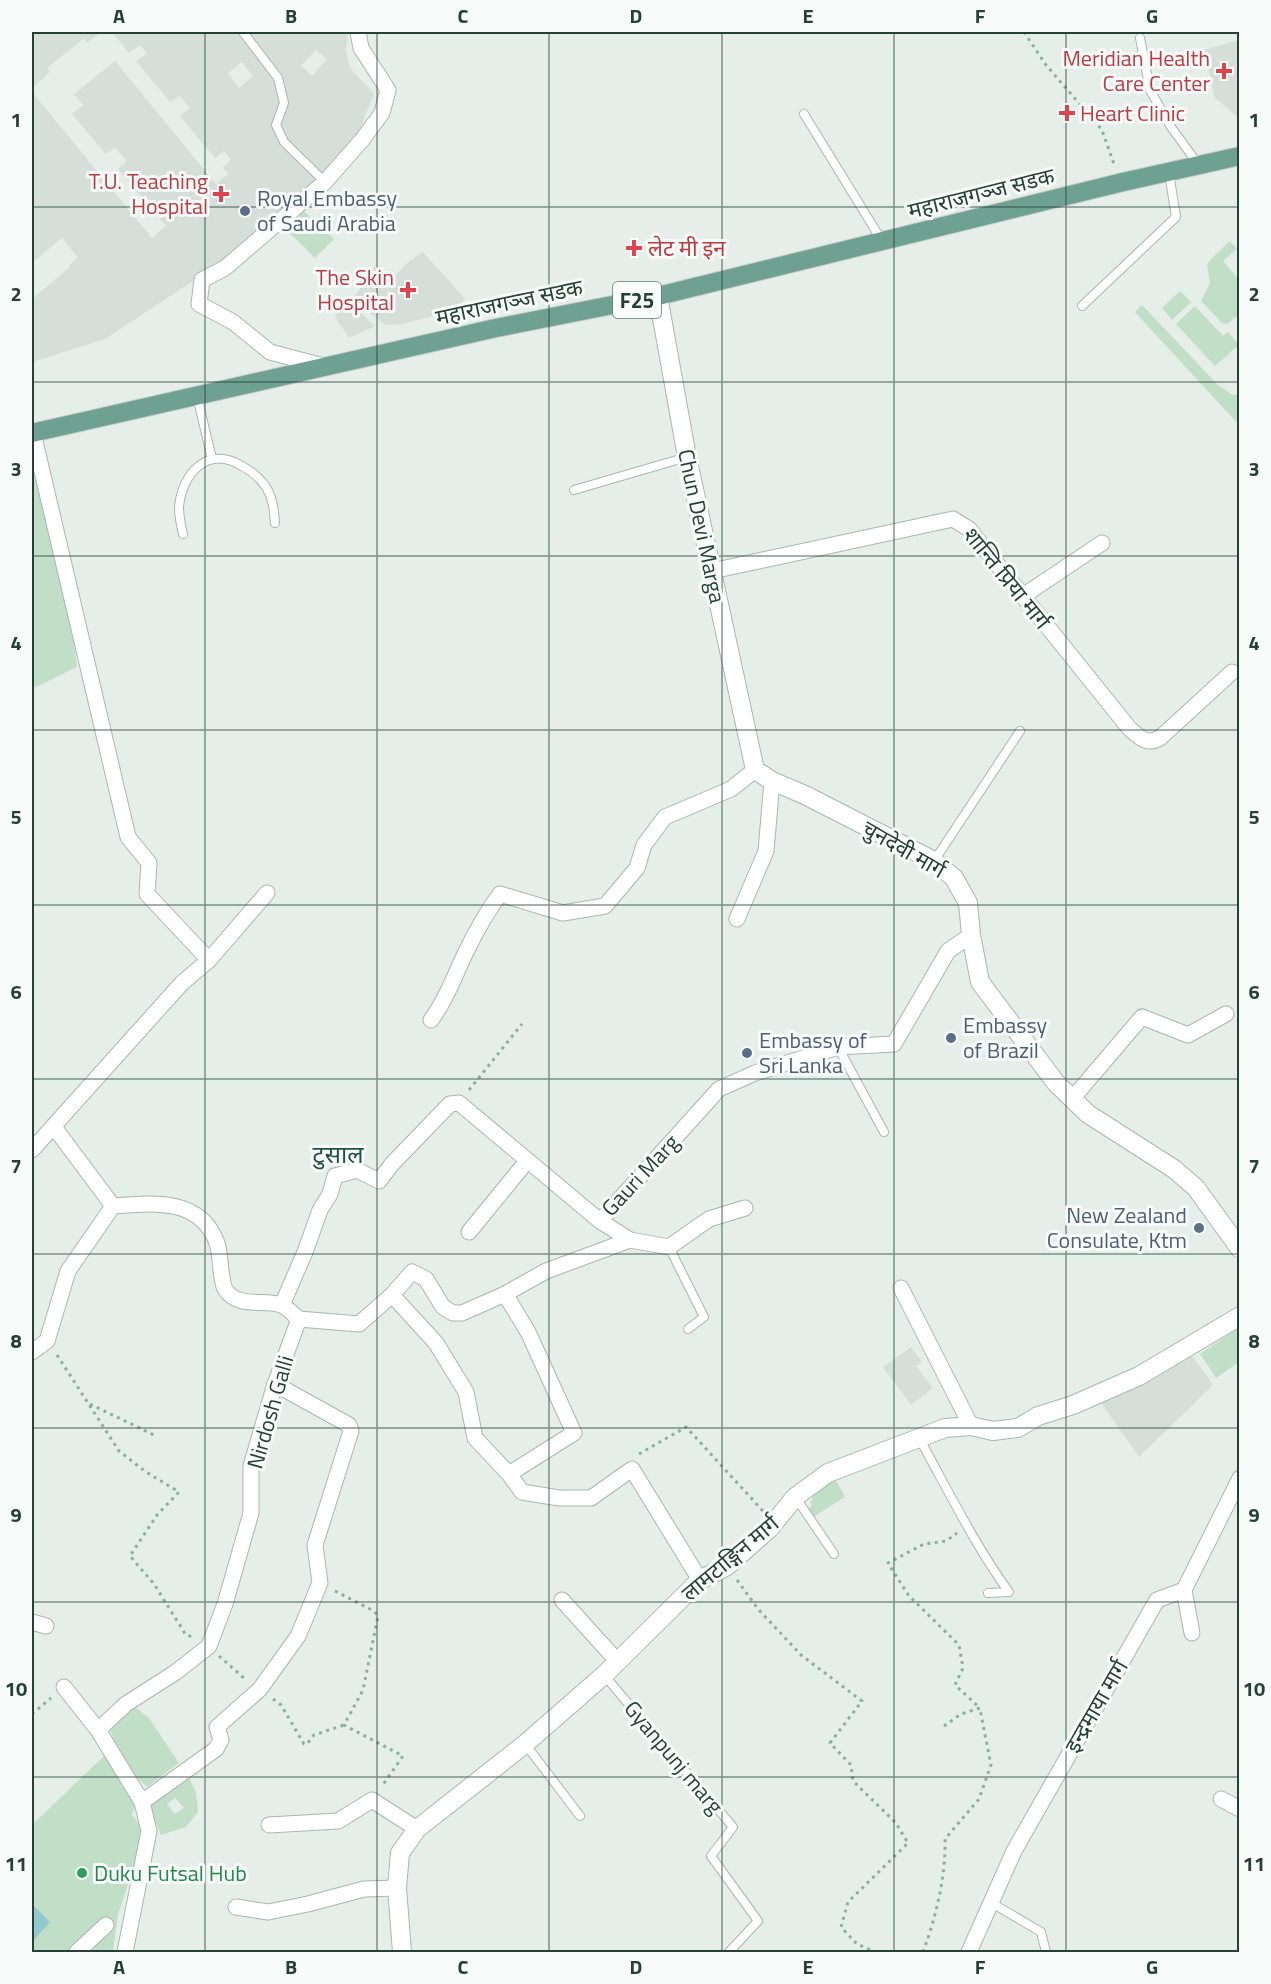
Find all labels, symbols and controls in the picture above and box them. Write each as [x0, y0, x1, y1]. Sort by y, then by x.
text: A [113, 0, 125, 31]
text: B [285, 0, 297, 31]
text: C [458, 0, 469, 31]
text: D [630, 0, 642, 31]
text: E [802, 0, 814, 31]
text: F [975, 0, 986, 31]
text: G [1146, 0, 1158, 31]
place label: Meridian Health Care Center [1062, 41, 1210, 100]
marker: Meridian Health Care Center [1215, 62, 1233, 80]
place label: Heart Clinic [1080, 96, 1185, 130]
text: 1 [10, 104, 22, 135]
marker: Heart Clinic [1058, 104, 1076, 122]
text: 1 [1248, 104, 1260, 135]
street label: महाराजगञ्ज सडक [904, 158, 1059, 228]
place label: T.U. Teaching Hospital [89, 164, 208, 223]
place label: Royal Embassy of Saudi Arabia [257, 181, 398, 240]
marker: T.U. Teaching Hospital [212, 185, 230, 203]
marker: Royal Embassy of Saudi Arabia [238, 204, 252, 218]
place label: लेट मी इन [648, 231, 726, 265]
marker: लेट मी इन [625, 239, 643, 257]
place label: The Skin Hospital [316, 260, 394, 319]
street label: महाराजगञ्ज सडक [432, 270, 587, 334]
text: 2 [10, 278, 22, 309]
text: 2 [1248, 278, 1260, 309]
marker: The Skin Hospital [399, 281, 417, 299]
road number: F25 [613, 282, 661, 318]
street label: Chun Devi Marga [669, 446, 735, 606]
text: 3 [10, 453, 22, 484]
text: 3 [1248, 453, 1260, 484]
street label: शान्ति प्रिया मार्ग [955, 519, 1060, 637]
text: 4 [10, 627, 22, 658]
text: 4 [1248, 627, 1260, 658]
text: 5 [10, 801, 22, 832]
text: 5 [1248, 801, 1260, 832]
street label: चुनदेवी मार्ग [856, 811, 953, 887]
text: 6 [10, 976, 22, 1007]
text: 6 [1248, 976, 1260, 1007]
place label: Embassy of Brazil [963, 1008, 1047, 1067]
place label: Embassy of Sri Lanka [759, 1023, 868, 1082]
marker: Embassy of Brazil [944, 1031, 958, 1045]
marker: Embassy of Sri Lanka [740, 1046, 754, 1060]
street label: Gauri Marg [593, 1126, 687, 1224]
district label: टुसाल [313, 1136, 364, 1172]
text: 7 [10, 1150, 22, 1181]
text: 7 [1248, 1150, 1260, 1181]
place label: New Zealand Consulate, Ktm [1047, 1198, 1187, 1257]
marker: New Zealand Consulate, Ktm [1192, 1221, 1206, 1235]
text: 8 [10, 1325, 22, 1356]
text: 8 [1248, 1325, 1260, 1356]
street label: Nirdosh Galli [238, 1351, 302, 1473]
text: 9 [10, 1499, 22, 1530]
text: 9 [1248, 1499, 1260, 1530]
street label: लामटाङ्गिन मार्ग [674, 1506, 787, 1609]
street label: इन्द्रमाया मार्ग [1056, 1652, 1137, 1759]
text: 10 [5, 1673, 27, 1704]
text: 10 [1243, 1673, 1265, 1704]
street label: Gyanpunj marg [616, 1693, 732, 1821]
text: 11 [5, 1848, 27, 1879]
text: 11 [1243, 1848, 1265, 1879]
place label: Duku Futsal Hub [94, 1856, 247, 1890]
marker: Duku Futsal Hub [75, 1866, 89, 1880]
text: A [113, 1951, 125, 1982]
text: B [285, 1951, 297, 1982]
text: C [458, 1951, 469, 1982]
text: D [630, 1951, 642, 1982]
text: E [802, 1951, 814, 1982]
text: F [975, 1951, 986, 1982]
text: G [1146, 1951, 1158, 1982]

